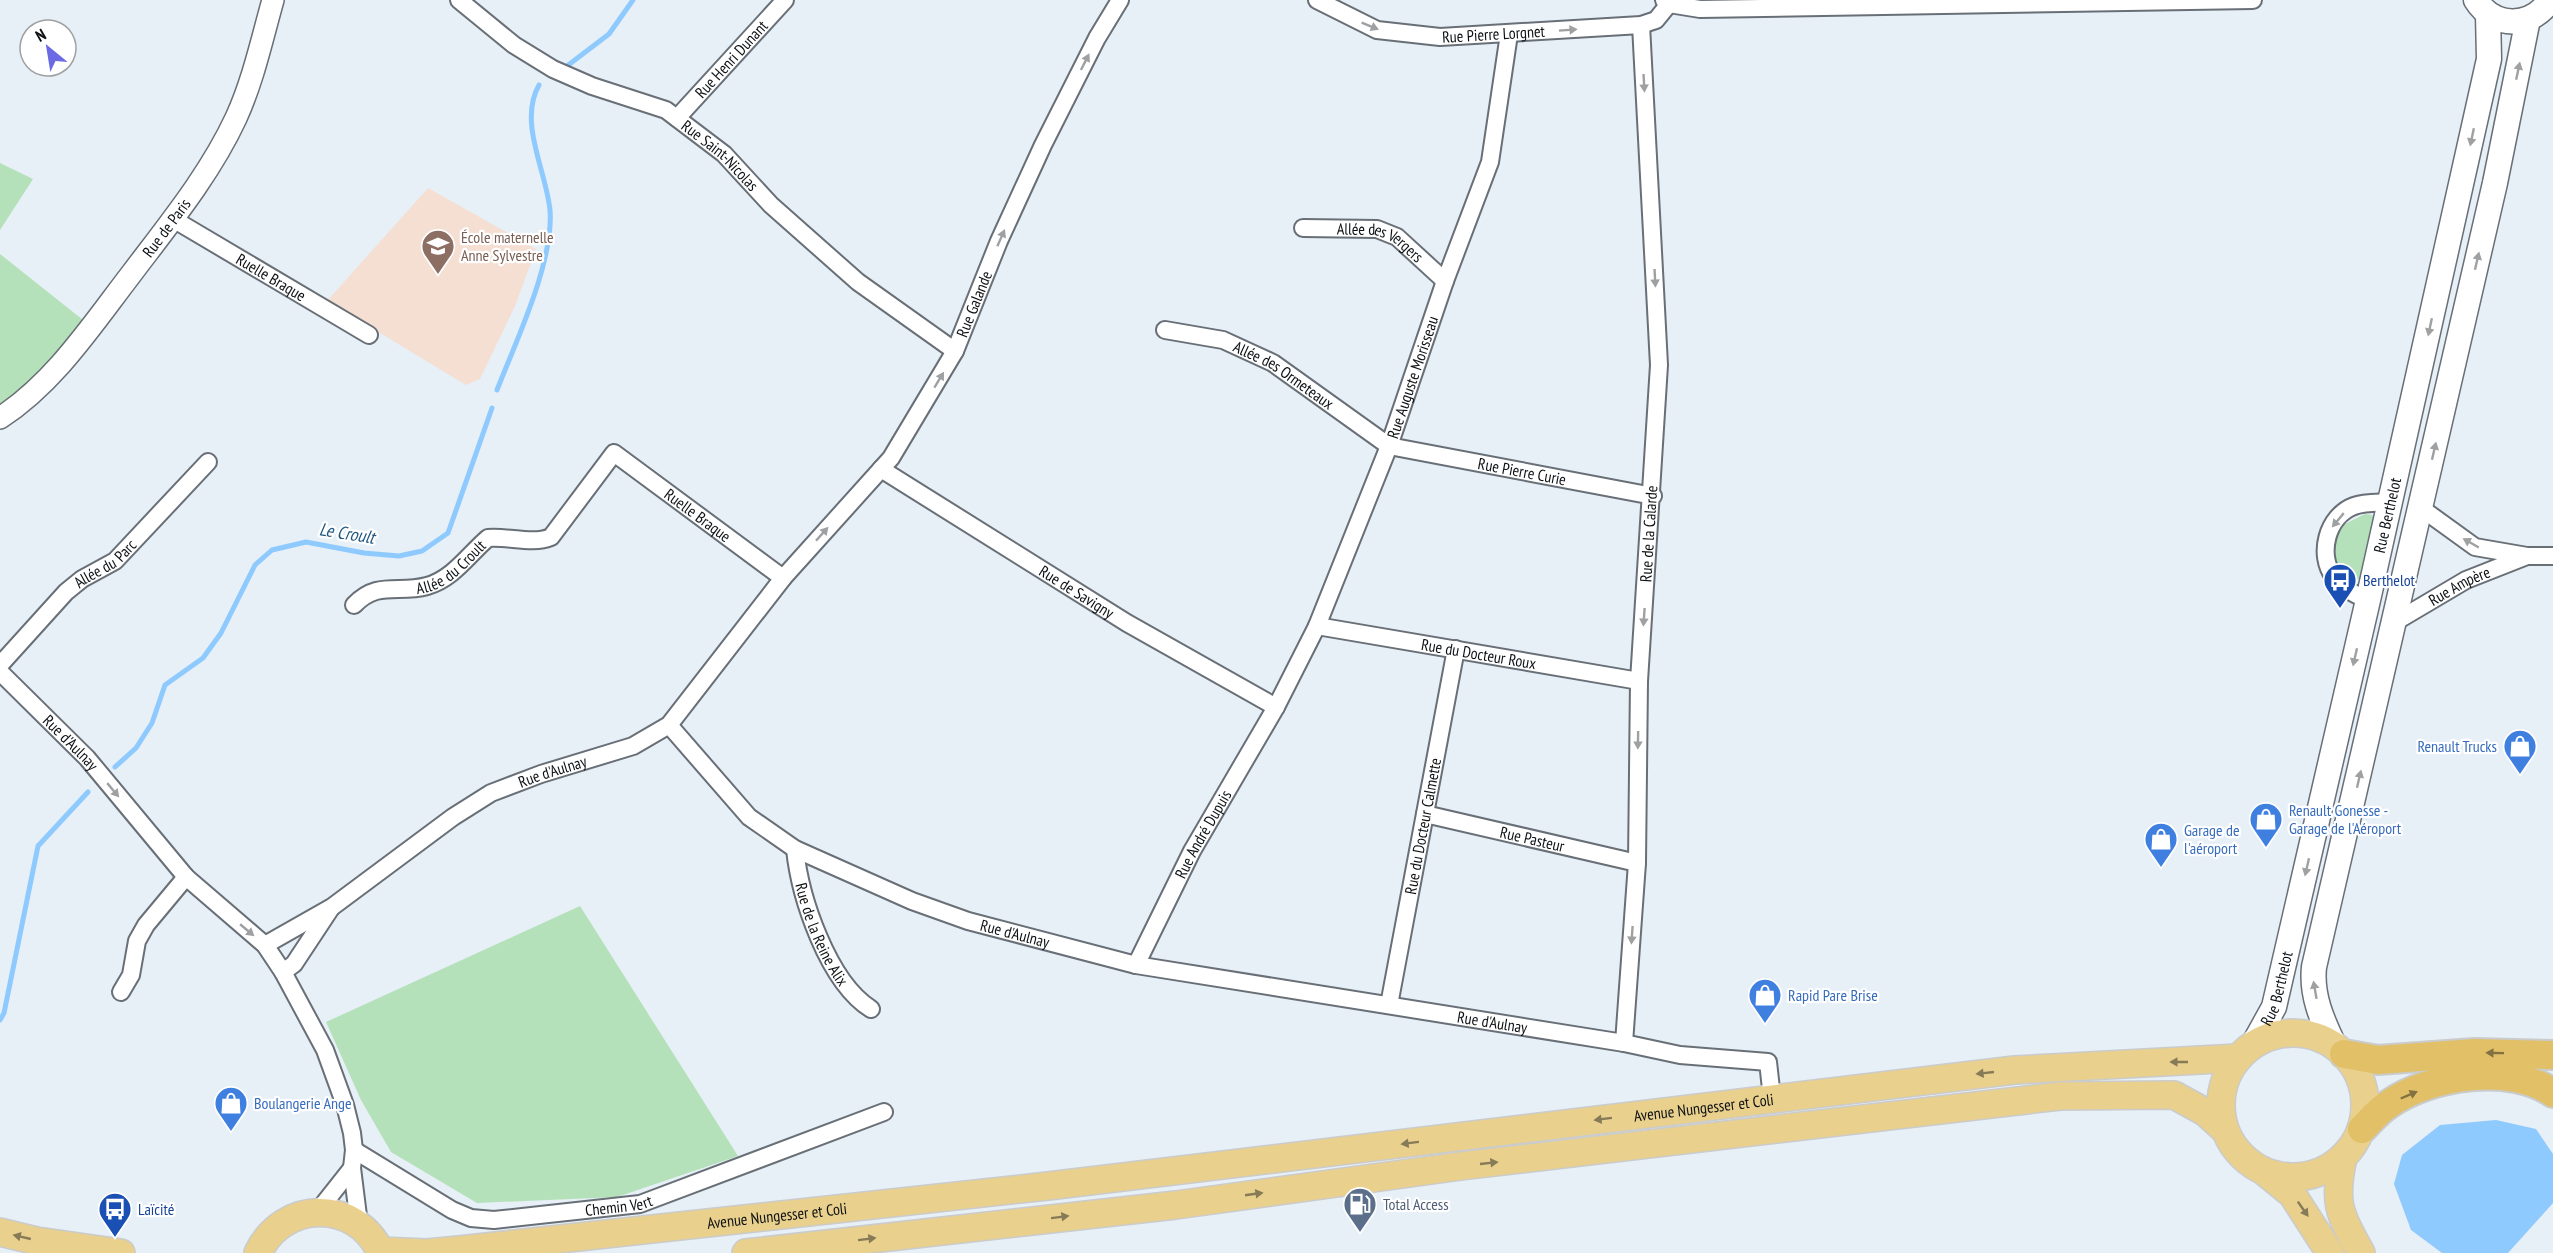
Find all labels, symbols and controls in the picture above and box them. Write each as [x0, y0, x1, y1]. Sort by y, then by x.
street label: Rue Henri Dunant [690, 16, 772, 102]
north arrow [18, 18, 78, 78]
one-way arrow [1361, 21, 1379, 31]
street label: Rue Pierre Lorgnet [1441, 21, 1546, 47]
text: N [32, 24, 49, 46]
one-way arrow [1558, 25, 1577, 35]
one-way arrow [1079, 53, 1089, 71]
one-way arrow [2514, 61, 2523, 80]
one-way arrow [1640, 74, 1649, 93]
street label: Rue Saint-Nicolas [678, 115, 763, 195]
one-way arrow [2466, 127, 2476, 146]
street label: Rue de Paris [138, 194, 195, 261]
street label: Allée des Vergers [1337, 218, 1428, 266]
place label: École maternelle Anne Sylvestre [461, 227, 554, 265]
school or university icon: École maternelle Anne Sylvestre [420, 228, 456, 275]
one-way arrow [996, 229, 1005, 246]
street label: Ruelle Braque [233, 249, 310, 305]
one-way arrow [2473, 252, 2483, 271]
street label: Rue Galande [952, 268, 996, 340]
one-way arrow [1650, 268, 1659, 287]
street label: Rue Auguste Morisseau [1382, 313, 1442, 441]
one-way arrow [2424, 318, 2434, 336]
street label: Allée des Ormeteaux [1230, 336, 1338, 414]
one-way arrow [934, 371, 944, 388]
one-way arrow [2429, 442, 2439, 461]
street label: Rue Pierre Curie [1476, 453, 1568, 489]
street label: Rue Berthelot [2369, 475, 2405, 555]
street label: Ruelle Braque [661, 484, 735, 546]
street label: Rue de la Calarde [1635, 485, 1661, 583]
one-way arrow [2332, 512, 2345, 527]
water label: Le Croult [318, 517, 378, 549]
one-way arrow [815, 527, 829, 542]
street label: Allée du Parc [69, 535, 141, 592]
street label: Allée du Croult [414, 535, 490, 598]
one-way arrow [2462, 538, 2479, 548]
street label: Rue de Savigny [1036, 561, 1118, 622]
bus stop icon: Berthelot [2322, 562, 2358, 609]
street label: Rue Ampère [2425, 562, 2493, 610]
place label: Berthelot [2363, 570, 2416, 590]
one-way arrow [1639, 607, 1648, 626]
street label: Rue du Docteur Roux [1420, 634, 1538, 673]
one-way arrow [2350, 648, 2360, 666]
street label: Rue d'Aulnay [39, 710, 103, 774]
shop icon: Renault Trucks [2502, 728, 2538, 775]
one-way arrow [1633, 730, 1643, 749]
place label: Renault Trucks [2417, 736, 2497, 756]
street label: Rue d'Aulnay [515, 751, 589, 792]
street label: Rue du Docteur Calmette [1400, 756, 1445, 896]
one-way arrow [2354, 770, 2364, 789]
one-way arrow [106, 782, 119, 797]
street label: Rue André Dupuis [1170, 786, 1235, 882]
place label: Renault Gonesse - Garage de l'Aéroport [2289, 800, 2402, 838]
shop icon: Renault Gonesse - Garage de l'Aéroport [2248, 801, 2284, 848]
place label: Garage de l'aéroport [2184, 820, 2240, 858]
shop icon: Garage de l'aéroport [2143, 821, 2179, 868]
street label: Rue Pasteur [1498, 822, 1567, 856]
one-way arrow [2301, 858, 2311, 877]
street label: Rue de la Reine Alix [791, 881, 853, 990]
street label: Rue d'Aulnay [978, 915, 1052, 952]
one-way arrow [239, 924, 255, 937]
one-way arrow [1627, 925, 1637, 944]
street label: Rue Berthelot [2256, 949, 2297, 1029]
shop icon: Rapid Pare Brise [1747, 977, 1783, 1024]
one-way arrow [2310, 980, 2319, 999]
place label: Rapid Pare Brise [1788, 985, 1878, 1005]
street label: Rue d'Aulnay [1456, 1007, 1529, 1037]
one-way arrow [2485, 1049, 2504, 1058]
one-way arrow [2170, 1057, 2189, 1067]
one-way arrow [1975, 1068, 1994, 1078]
shop icon: Boulangerie Ange [213, 1085, 249, 1132]
street label: Avenue Nungesser et Coli [1633, 1089, 1775, 1126]
one-way arrow [2400, 1090, 2418, 1100]
place label: Boulangerie Ange [254, 1093, 352, 1113]
one-way arrow [1594, 1114, 1613, 1124]
one-way arrow [1400, 1138, 1419, 1147]
one-way arrow [1479, 1158, 1498, 1168]
fuel station icon: Total Access [1342, 1186, 1378, 1233]
one-way arrow [1244, 1189, 1263, 1198]
street label: Chemin Vert [584, 1190, 655, 1220]
bus stop icon: Laïcité [97, 1191, 133, 1238]
place label: Total Access [1383, 1194, 1449, 1214]
street label: Avenue Nungesser et Coli [706, 1198, 848, 1233]
place label: Laïcité [138, 1199, 174, 1219]
one-way arrow [2297, 1201, 2309, 1217]
one-way arrow [1051, 1212, 1070, 1222]
one-way arrow [12, 1232, 31, 1242]
one-way arrow [857, 1234, 876, 1244]

